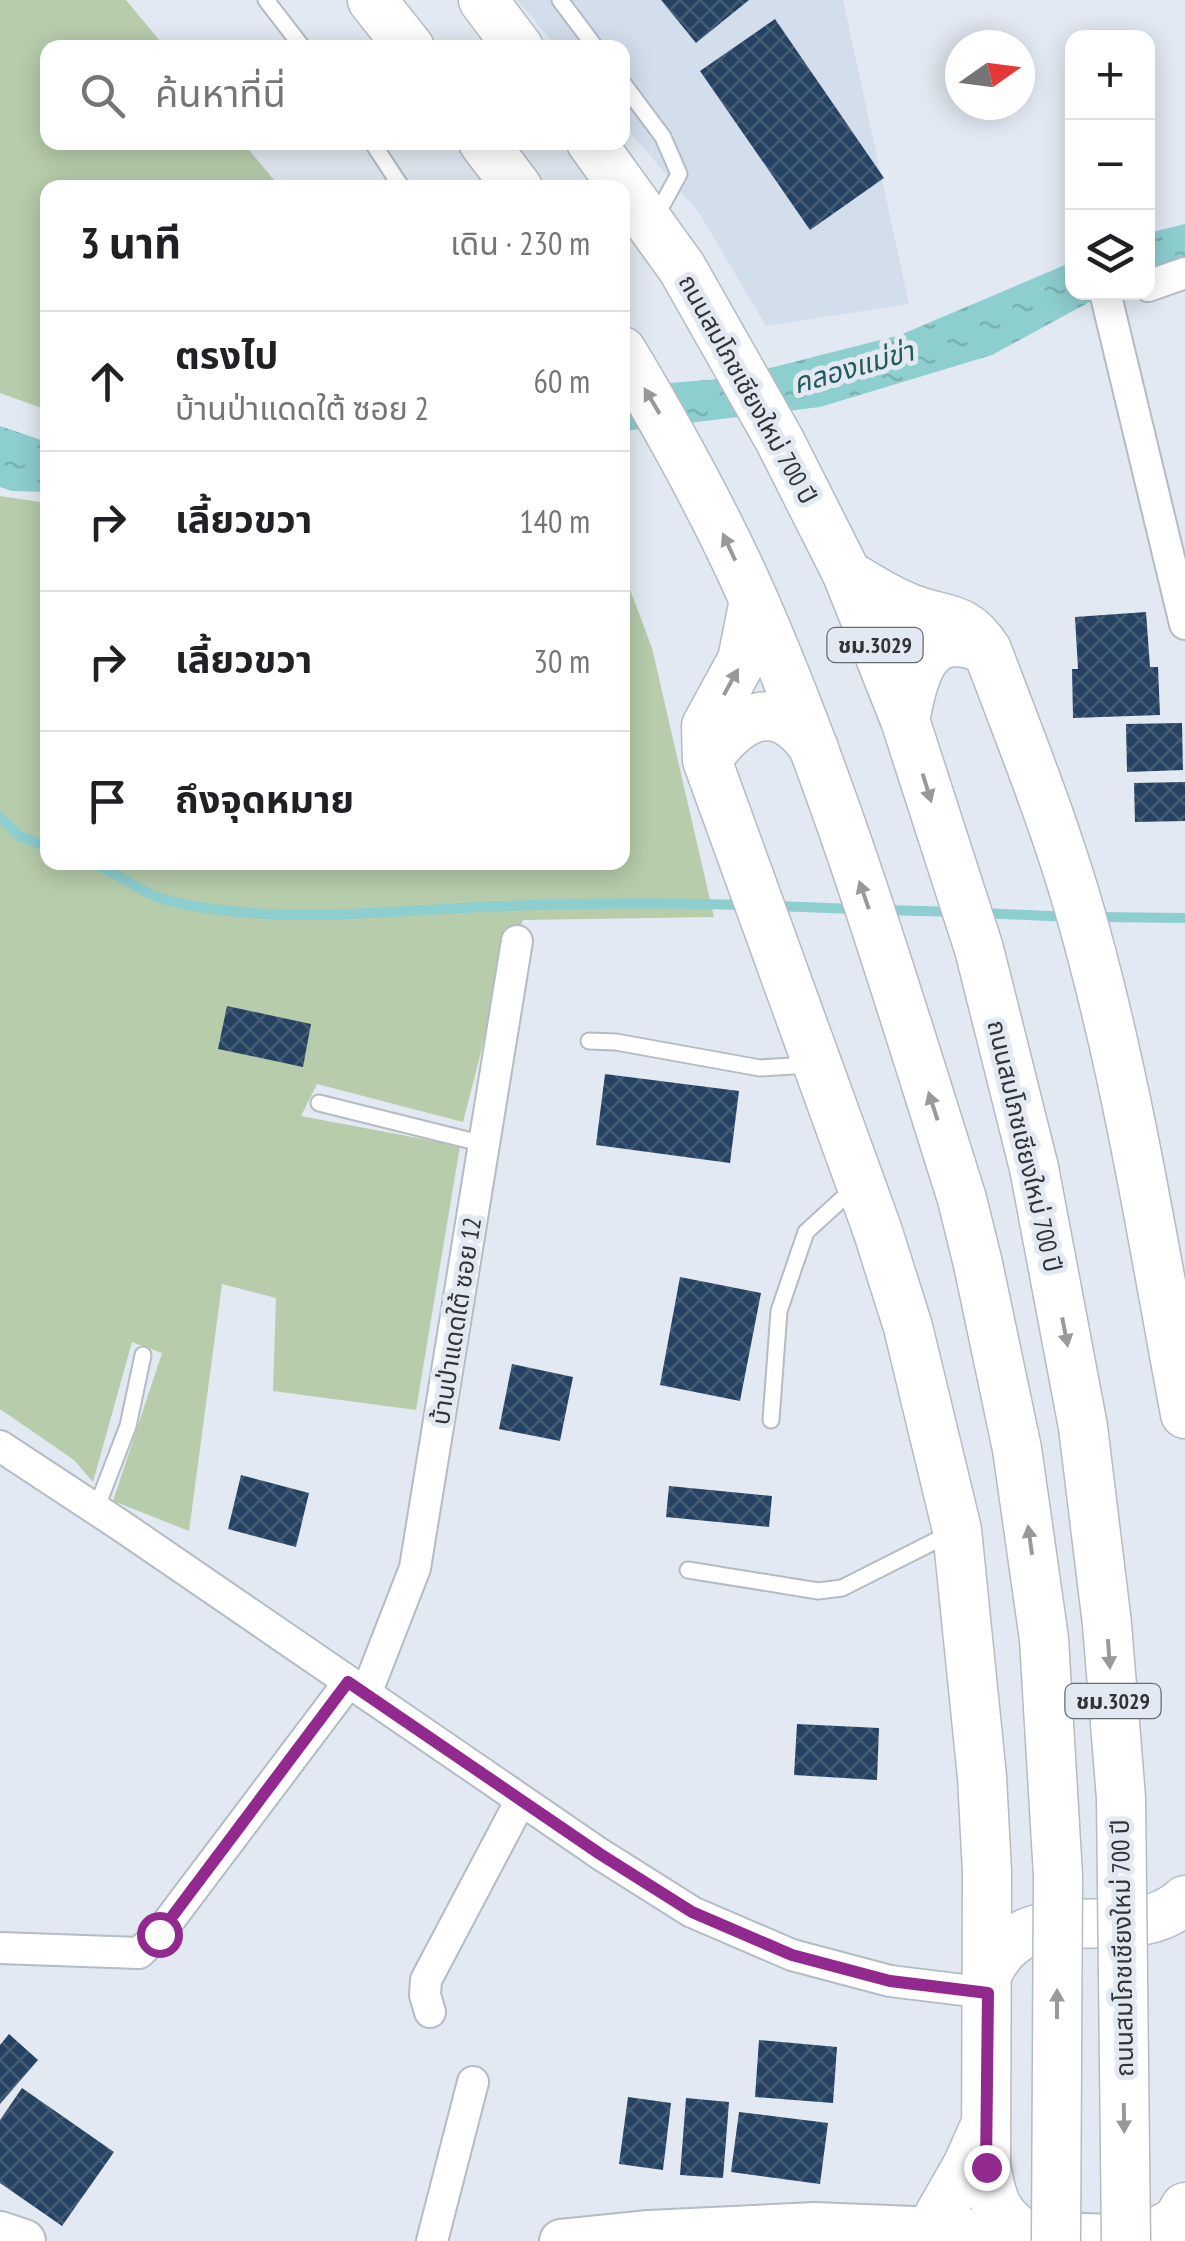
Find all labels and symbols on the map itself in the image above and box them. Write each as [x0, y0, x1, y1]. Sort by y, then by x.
north arrow [945, 30, 1035, 120]
street label: ถนนสมโภชเชียงใหม่ 700 ปี [672, 269, 824, 509]
water label: คลองแม่ข่า [788, 331, 919, 401]
one-way arrow [644, 387, 662, 415]
one-way arrow [721, 533, 738, 562]
road number: ชม.3029 [828, 628, 922, 662]
one-way arrow [722, 667, 739, 696]
one-way arrow [920, 774, 935, 804]
one-way arrow [856, 880, 871, 910]
street label: ถนนสมโภชเชียงใหม่ 700 ปี [980, 1017, 1070, 1275]
one-way arrow [924, 1090, 939, 1120]
street label: บ้านป่าแดดใต้ ซอย 12 [424, 1215, 488, 1427]
one-way arrow [1058, 1317, 1074, 1348]
one-way arrow [1022, 1524, 1038, 1555]
one-way arrow [1102, 1639, 1118, 1670]
road number: ชม.3029 [1066, 1684, 1160, 1718]
street label: ถนนสมโภชเชียงใหม่ 700 ปี [1104, 1819, 1140, 2077]
route start [137, 1912, 183, 1958]
one-way arrow [1049, 1987, 1065, 2019]
one-way arrow [1116, 2103, 1132, 2135]
route end [964, 2145, 1010, 2191]

